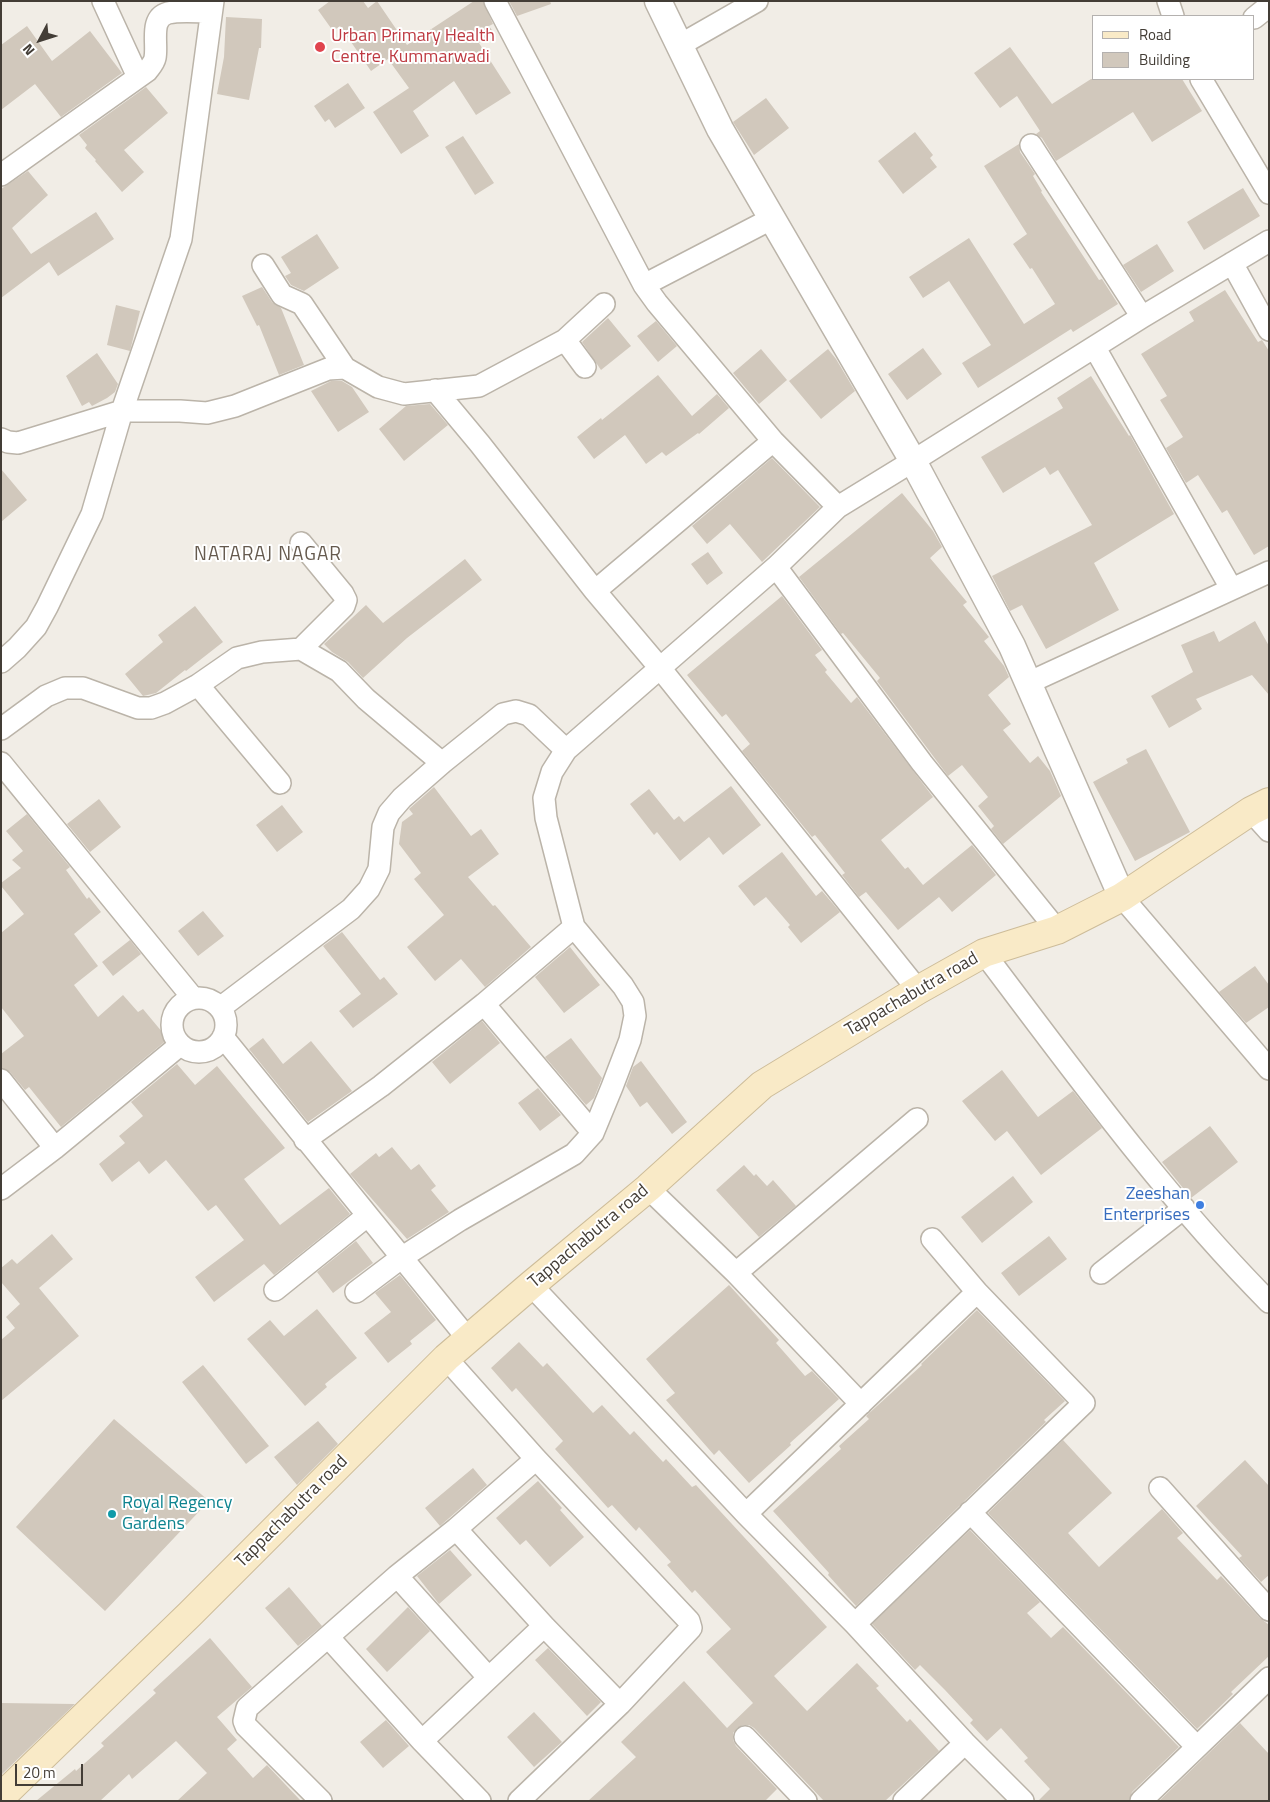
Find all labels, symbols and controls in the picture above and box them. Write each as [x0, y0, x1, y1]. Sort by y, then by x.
north arrow [15, 15, 65, 65]
legend [1092, 15, 1255, 80]
text: Road [1139, 23, 1171, 46]
place label: Urban Primary Health Centre, Kummarwadi [331, 26, 495, 68]
text: N [17, 40, 39, 60]
marker: Urban Primary Health Centre, Kummarwadi [313, 40, 327, 54]
text: Building [1139, 48, 1190, 71]
district label: NATARAJ NAGAR [192, 544, 344, 566]
street label: Tappachabutra road [842, 948, 982, 1042]
street label: Tappachabutra road [525, 1181, 653, 1293]
place label: Zeeshan Enterprises [1103, 1184, 1190, 1226]
marker: Zeeshan Enterprises [1194, 1199, 1206, 1211]
street label: Tappachabutra road [231, 1451, 353, 1573]
place label: Royal Regency Gardens [122, 1493, 232, 1536]
marker: Royal Regency Gardens [106, 1508, 118, 1520]
scale bar [18, 1754, 85, 1786]
text: 20 m [23, 1761, 56, 1784]

